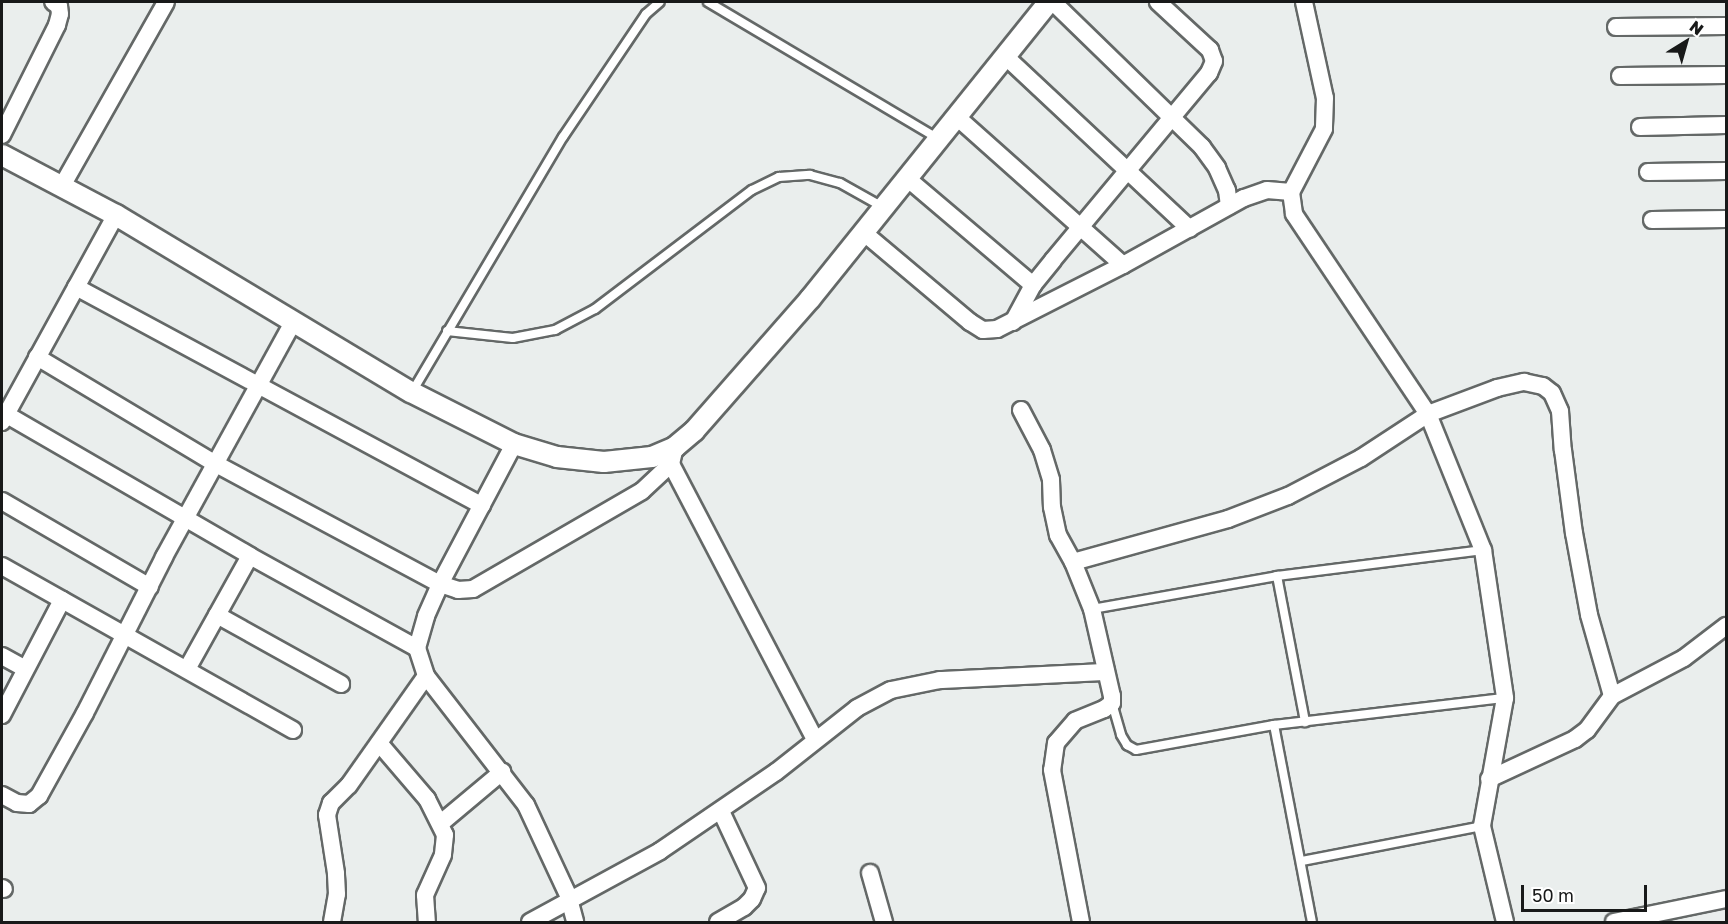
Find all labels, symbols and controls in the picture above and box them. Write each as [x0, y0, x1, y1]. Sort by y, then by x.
north arrow [1656, 12, 1716, 72]
text: N [1686, 16, 1708, 39]
scale bar [1524, 873, 1650, 911]
text: 50 m [1532, 884, 1574, 906]

